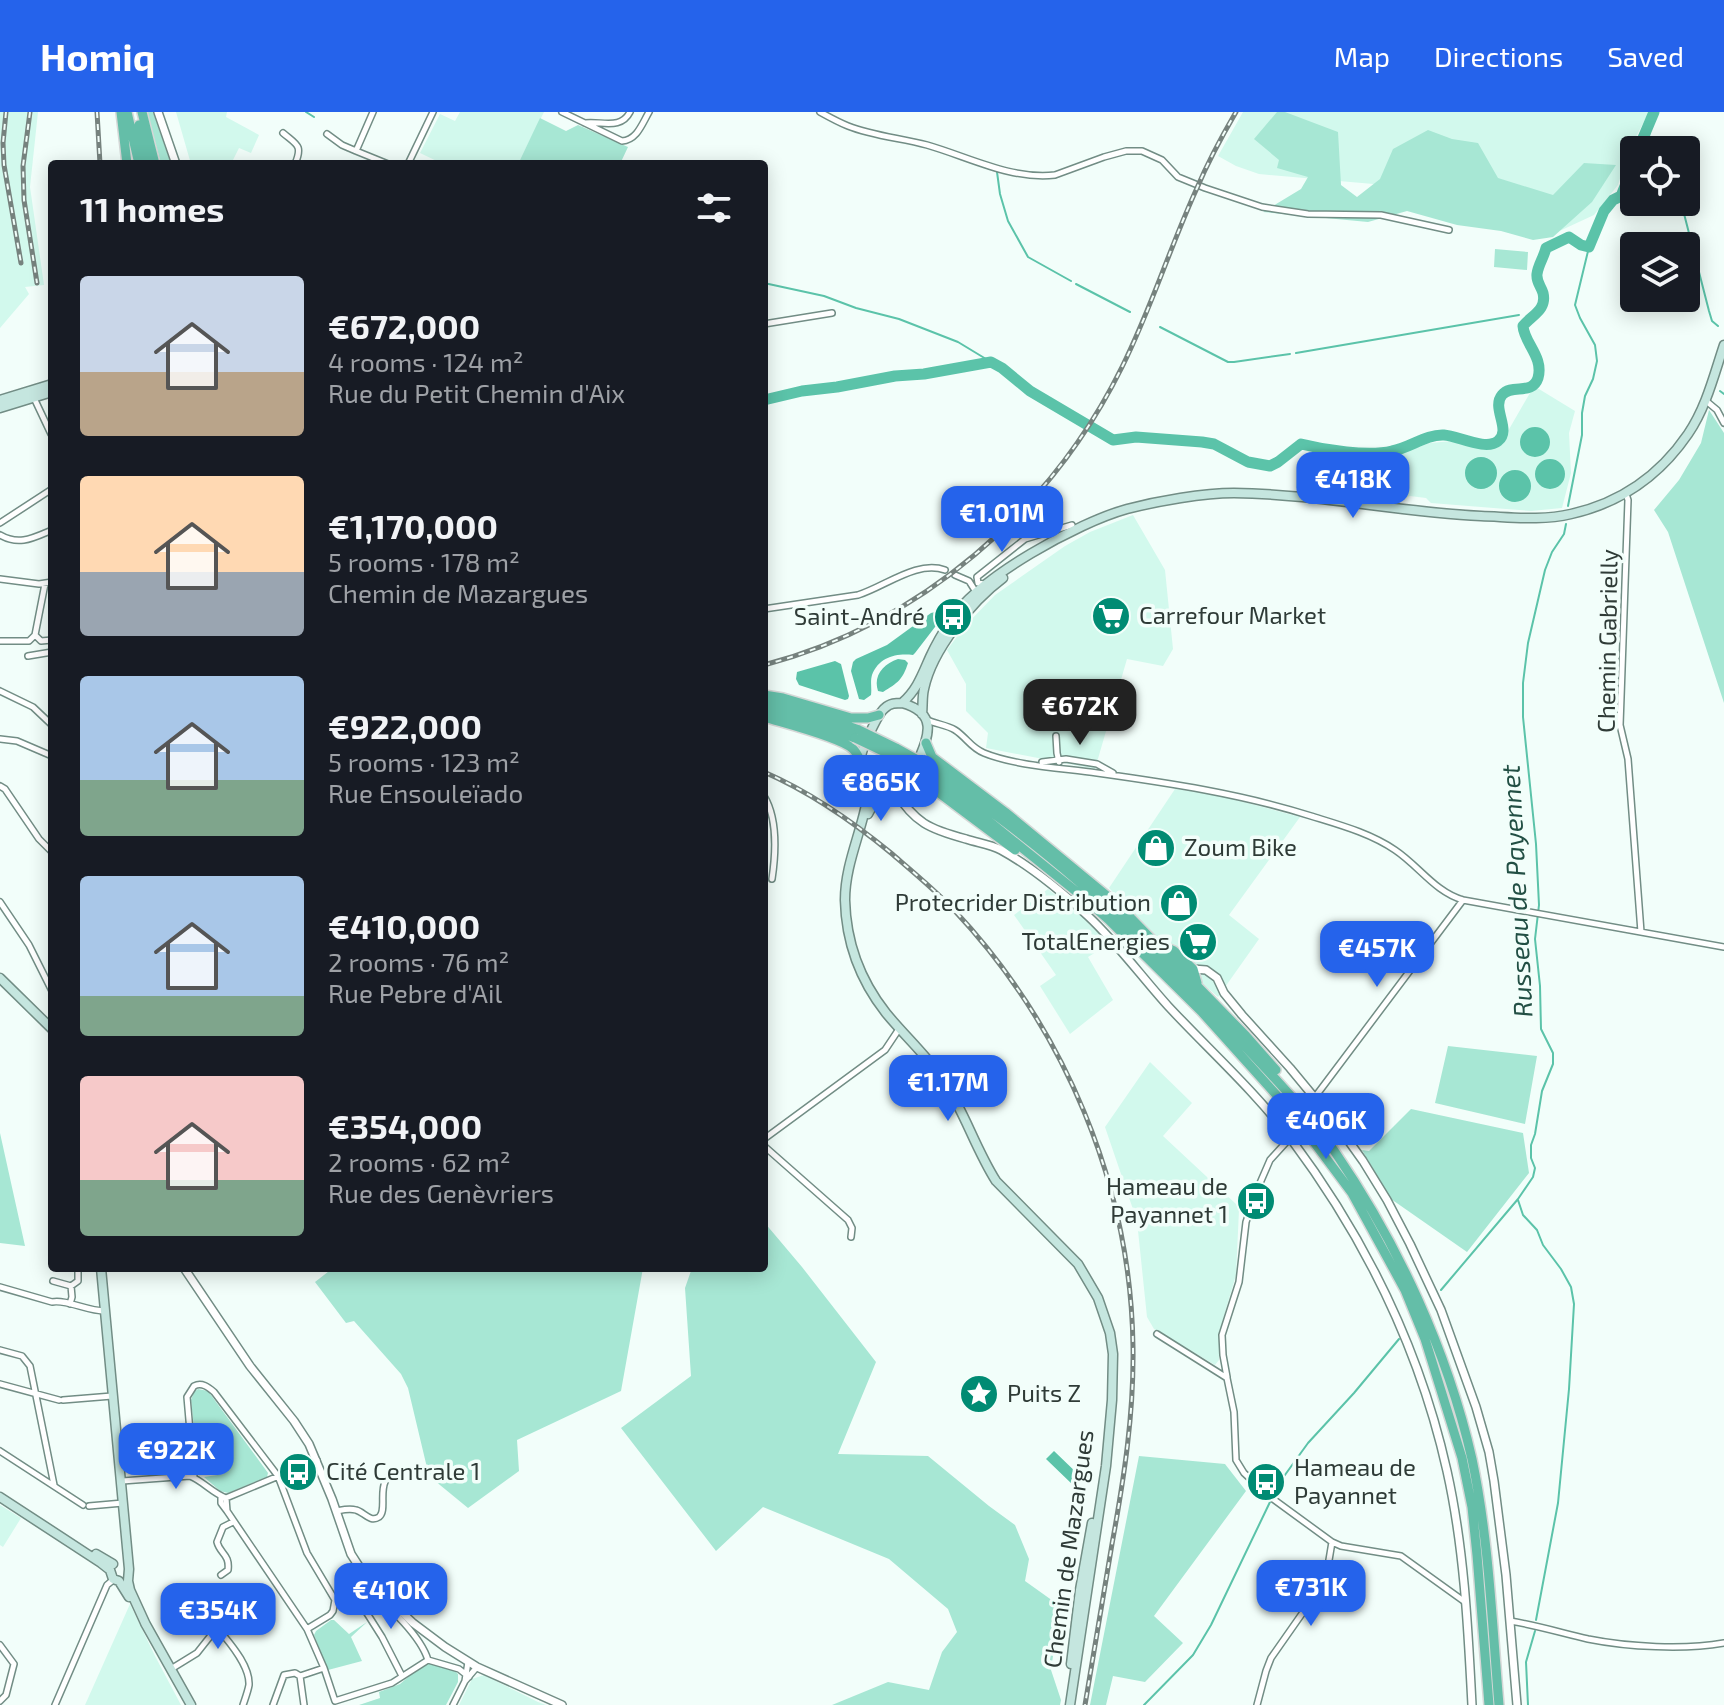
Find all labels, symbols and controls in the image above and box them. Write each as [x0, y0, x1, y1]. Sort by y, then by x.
text: Homiq [40, 33, 155, 79]
text: Map [1334, 39, 1390, 73]
text: Directions [1434, 39, 1563, 73]
text: Saved [1607, 39, 1684, 73]
map controls [1620, 136, 1700, 312]
button: locate [1620, 136, 1700, 216]
icon: filters [692, 186, 736, 230]
text: 11 homes [80, 188, 224, 229]
button: layers [1620, 232, 1700, 312]
text: €672,000 [328, 305, 480, 346]
icon: home [144, 308, 240, 404]
text: 4 rooms · 124 m² [328, 346, 523, 377]
text: Rue du Petit Chemin d'Aix [328, 377, 625, 408]
pin: €418K [1297, 452, 1409, 520]
text: €418K [1314, 462, 1392, 493]
pin: €1.01M [937, 486, 1067, 554]
text: €1.01M [959, 496, 1045, 527]
text: €1,170,000 [328, 505, 498, 546]
icon: home [144, 508, 240, 604]
text: 5 rooms · 178 m² [328, 546, 520, 577]
street label: Chemin Gabrielly [1590, 549, 1623, 733]
text: Chemin de Mazargues [328, 577, 588, 608]
supermarket icon: Carrefour Market [1090, 595, 1132, 637]
bus stop icon: Saint-André [932, 596, 974, 638]
place label: Carrefour Market [1139, 600, 1326, 629]
place label: Saint-André [794, 601, 925, 630]
pin: €672K [1024, 679, 1136, 747]
text: €672K [1041, 689, 1119, 720]
text: €922,000 [328, 705, 482, 746]
icon: home [144, 708, 240, 804]
text: 5 rooms · 123 m² [328, 746, 520, 777]
pin: €865K [825, 755, 937, 823]
water label: Russeau de Payennet [1493, 764, 1539, 1018]
text: €865K [841, 765, 921, 796]
text: Rue Ensouleïado [328, 777, 523, 808]
shop icon: Zoum Bike [1135, 827, 1177, 869]
place label: Zoum Bike [1184, 832, 1297, 861]
shop icon: Protecrider Distribution [1158, 882, 1200, 924]
place label: Protecrider Distribution [895, 887, 1151, 916]
text: €410,000 [328, 905, 480, 946]
icon: home [144, 908, 240, 1004]
supermarket icon: TotalEnergies [1177, 921, 1219, 963]
pin: €457K [1321, 921, 1433, 989]
place label: TotalEnergies [1021, 926, 1170, 955]
text: €457K [1338, 931, 1416, 962]
text: 2 rooms · 76 m² [328, 946, 509, 977]
text: Rue Pebre d'Ail [328, 977, 502, 1008]
pin: €1.17M [883, 1055, 1013, 1123]
text: €1.17M [907, 1065, 989, 1096]
pin: €406K [1270, 1093, 1382, 1161]
text: €406K [1285, 1103, 1367, 1134]
text: €354,000 [328, 1105, 482, 1146]
icon: home [144, 1108, 240, 1204]
text: 2 rooms · 62 m² [328, 1146, 511, 1177]
place label: Hameau de Payannet 1 [1106, 1171, 1228, 1228]
text: Rue des Genèvriers [328, 1177, 554, 1208]
bus stop icon: Hameau de Payannet 1 [1235, 1180, 1277, 1222]
place icon: Puits Z [958, 1373, 1000, 1415]
place label: Puits Z [1007, 1378, 1081, 1407]
pin: €922K [120, 1423, 232, 1491]
street label: Chemin de Mazargues [1036, 1428, 1099, 1670]
text: €922K [137, 1433, 215, 1464]
bus stop icon: Cité Centrale 1 [277, 1451, 319, 1493]
place label: Hameau de Payannet [1294, 1452, 1416, 1509]
place label: Cité Centrale 1 [326, 1456, 480, 1485]
bus stop icon: Hameau de Payannet [1245, 1461, 1287, 1503]
pin: €731K [1255, 1560, 1367, 1628]
pin: €410K [335, 1563, 447, 1631]
text: €731K [1275, 1570, 1347, 1601]
text: €410K [352, 1573, 430, 1604]
pin: €354K [162, 1583, 274, 1651]
text: €354K [179, 1593, 257, 1624]

